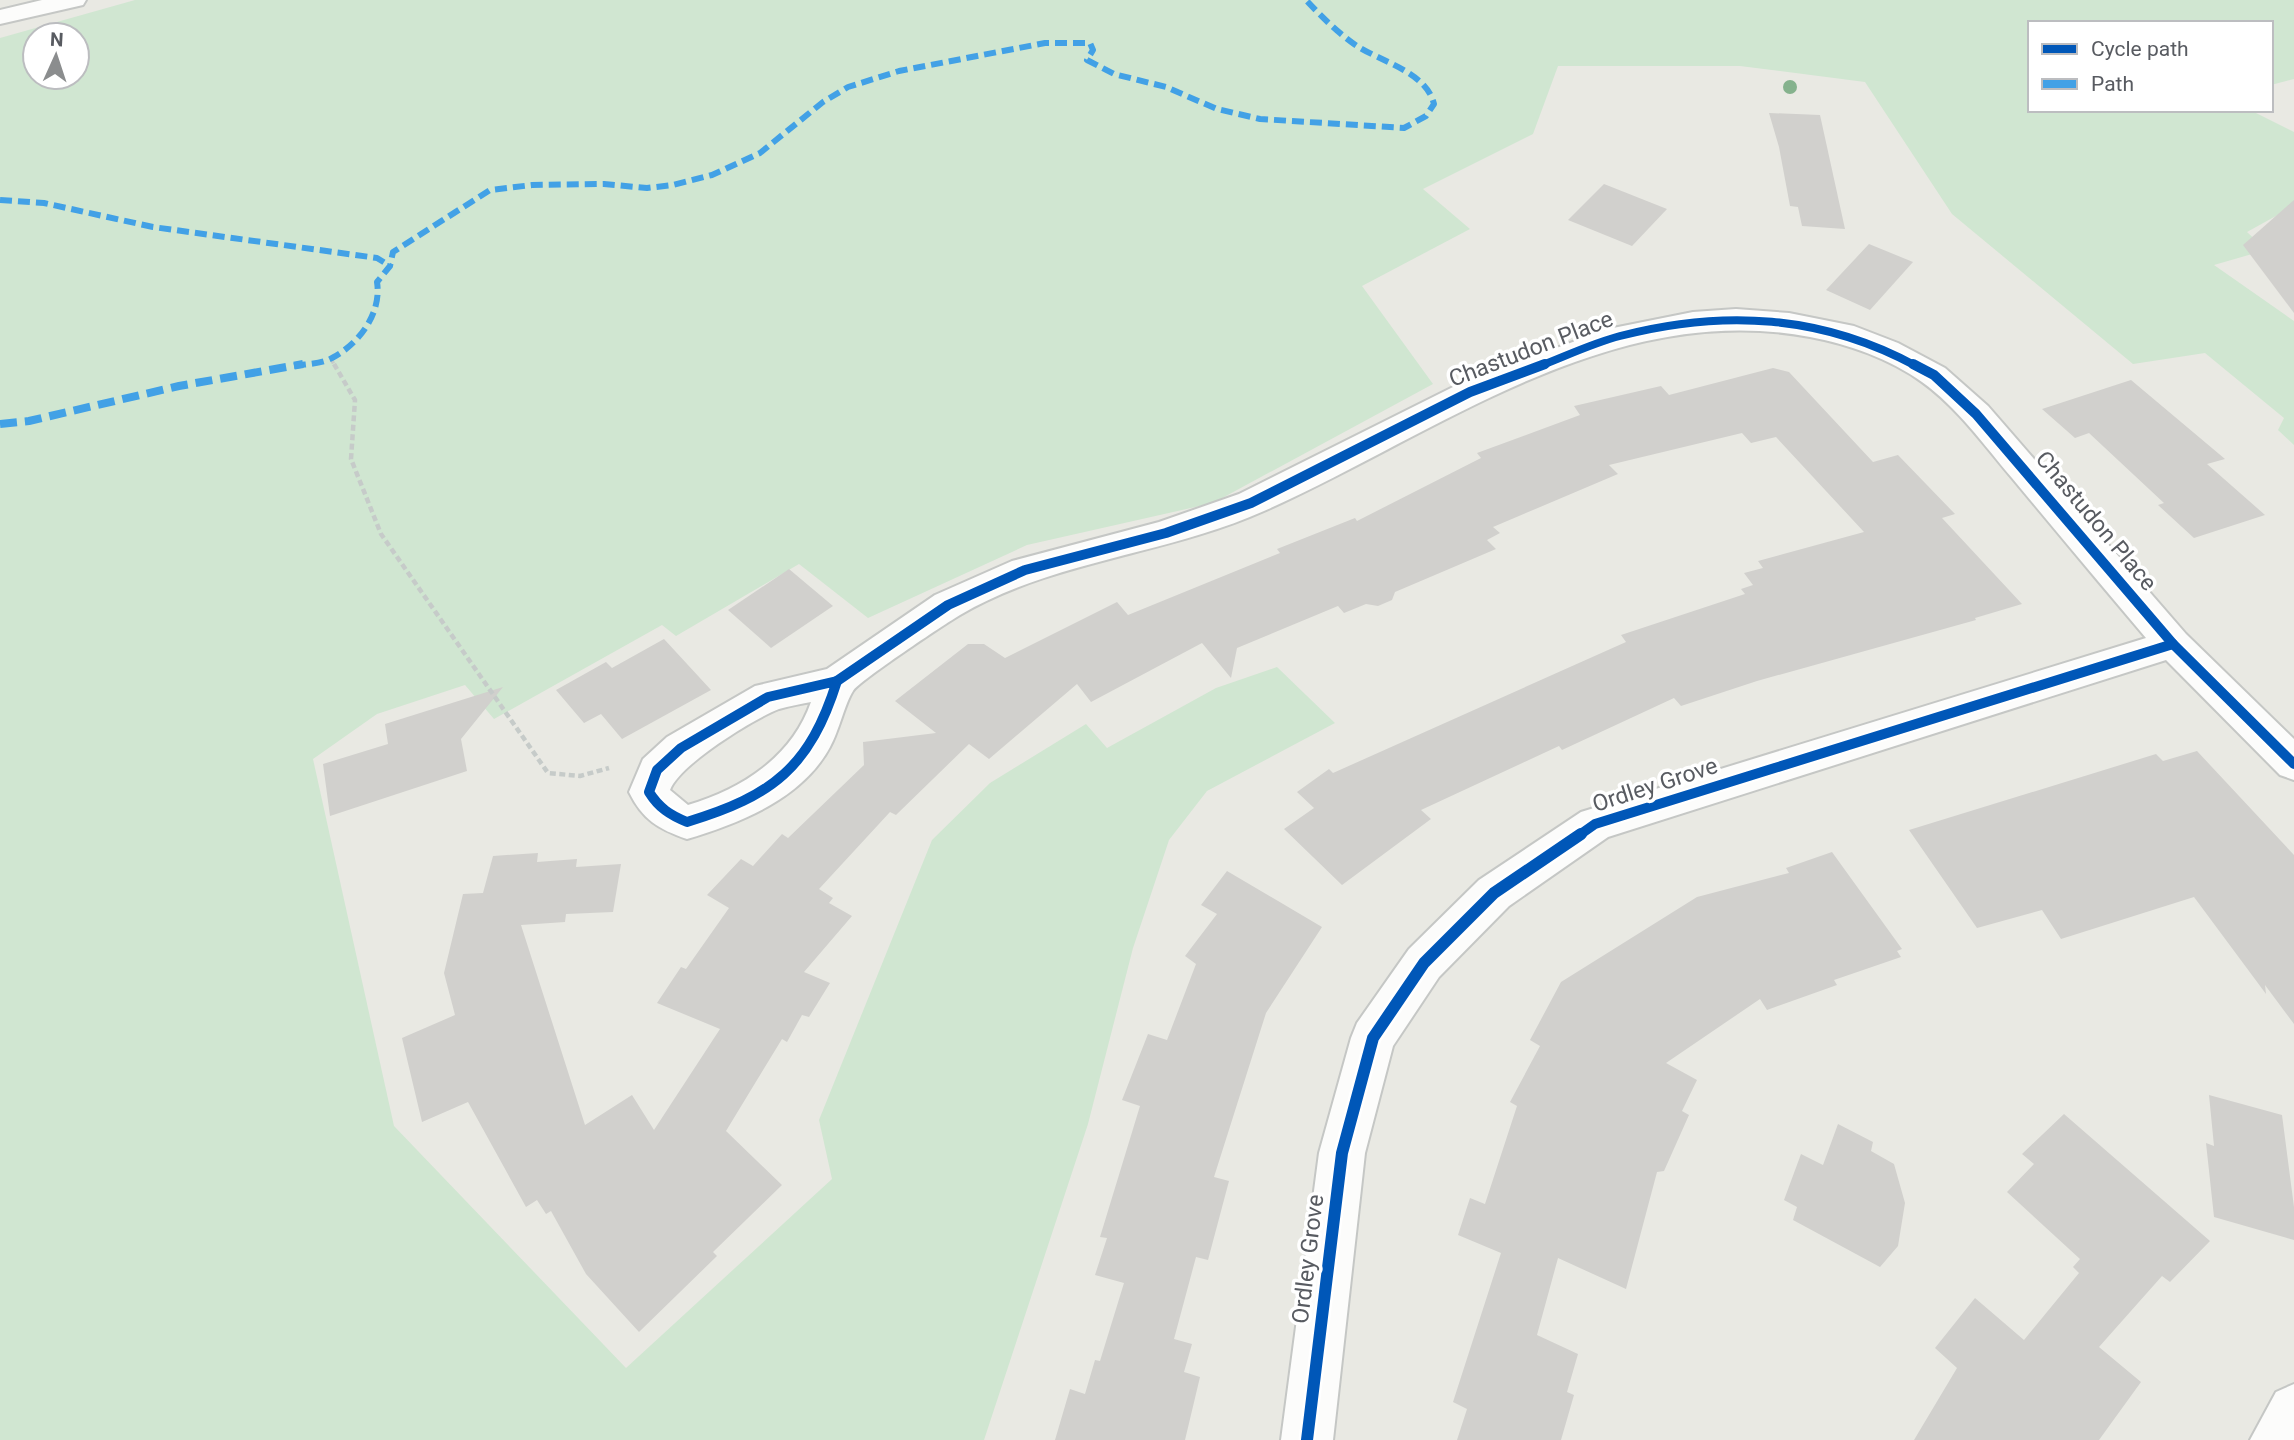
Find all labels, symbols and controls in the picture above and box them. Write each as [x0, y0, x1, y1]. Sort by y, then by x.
north arrow [21, 21, 91, 91]
legend [2028, 21, 2273, 112]
text: N [50, 28, 64, 51]
text: Cycle path [2091, 37, 2189, 61]
text: Path [2091, 72, 2134, 96]
street label: Chastudon Place [1445, 305, 1617, 393]
street label: Chastudon Place [2030, 446, 2162, 596]
street label: Ordley Grove [1589, 752, 1721, 818]
street label: Ordley Grove [1287, 1193, 1329, 1325]

